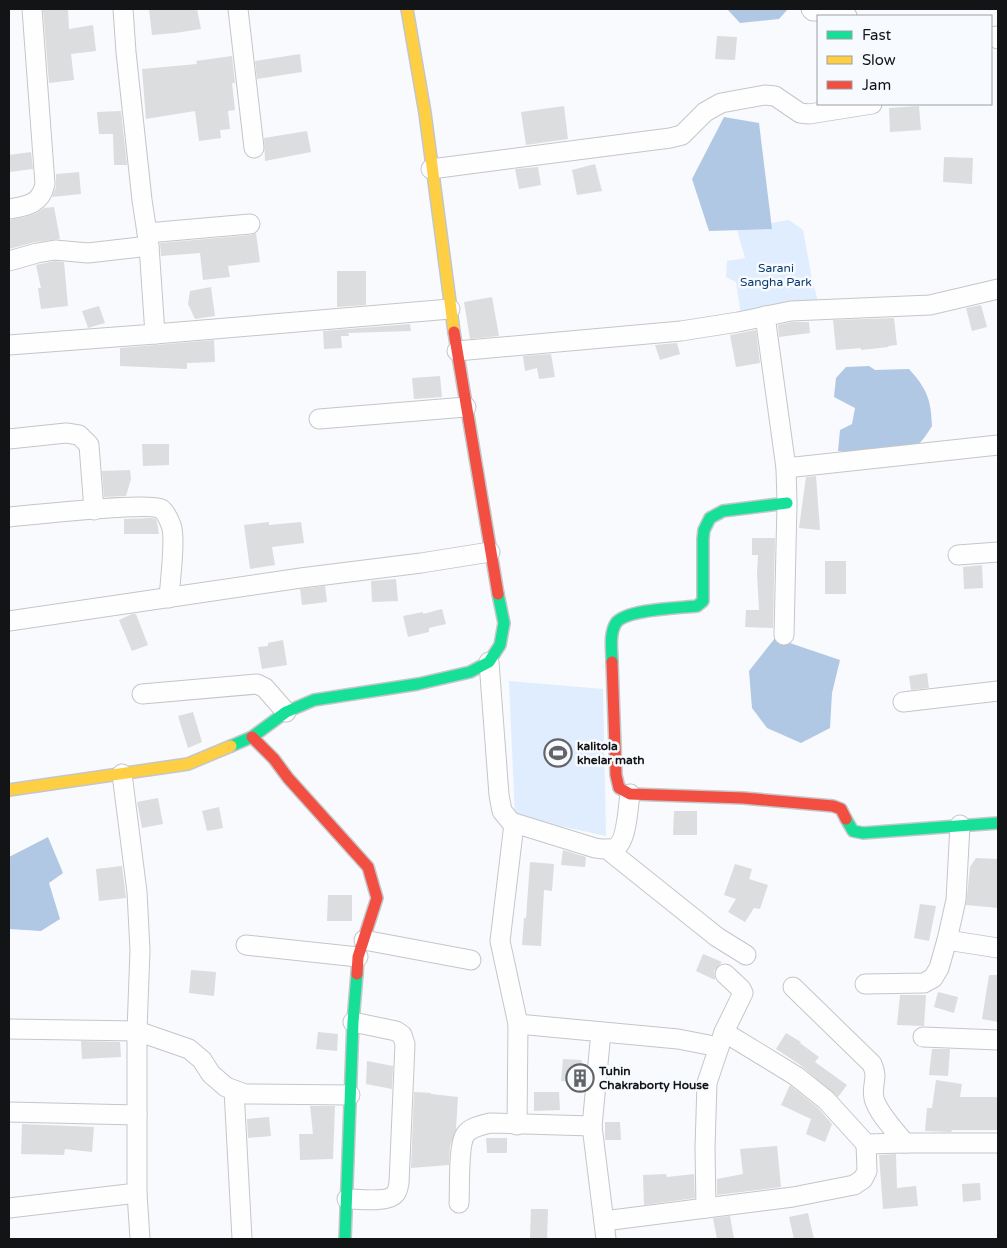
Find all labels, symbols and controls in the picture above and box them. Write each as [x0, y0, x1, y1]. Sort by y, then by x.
legend [817, 15, 992, 105]
text: Fast [862, 26, 892, 44]
text: Slow [862, 51, 896, 69]
text: Jam [862, 76, 891, 94]
park label: Sarani Sangha Park [740, 261, 812, 289]
sports icon: kalitola khelar math [543, 738, 573, 768]
place label: kalitola khelar math [577, 739, 645, 767]
building icon: Tuhin Chakraborty House [565, 1063, 595, 1093]
place label: Tuhin Chakraborty House [598, 1064, 709, 1093]

